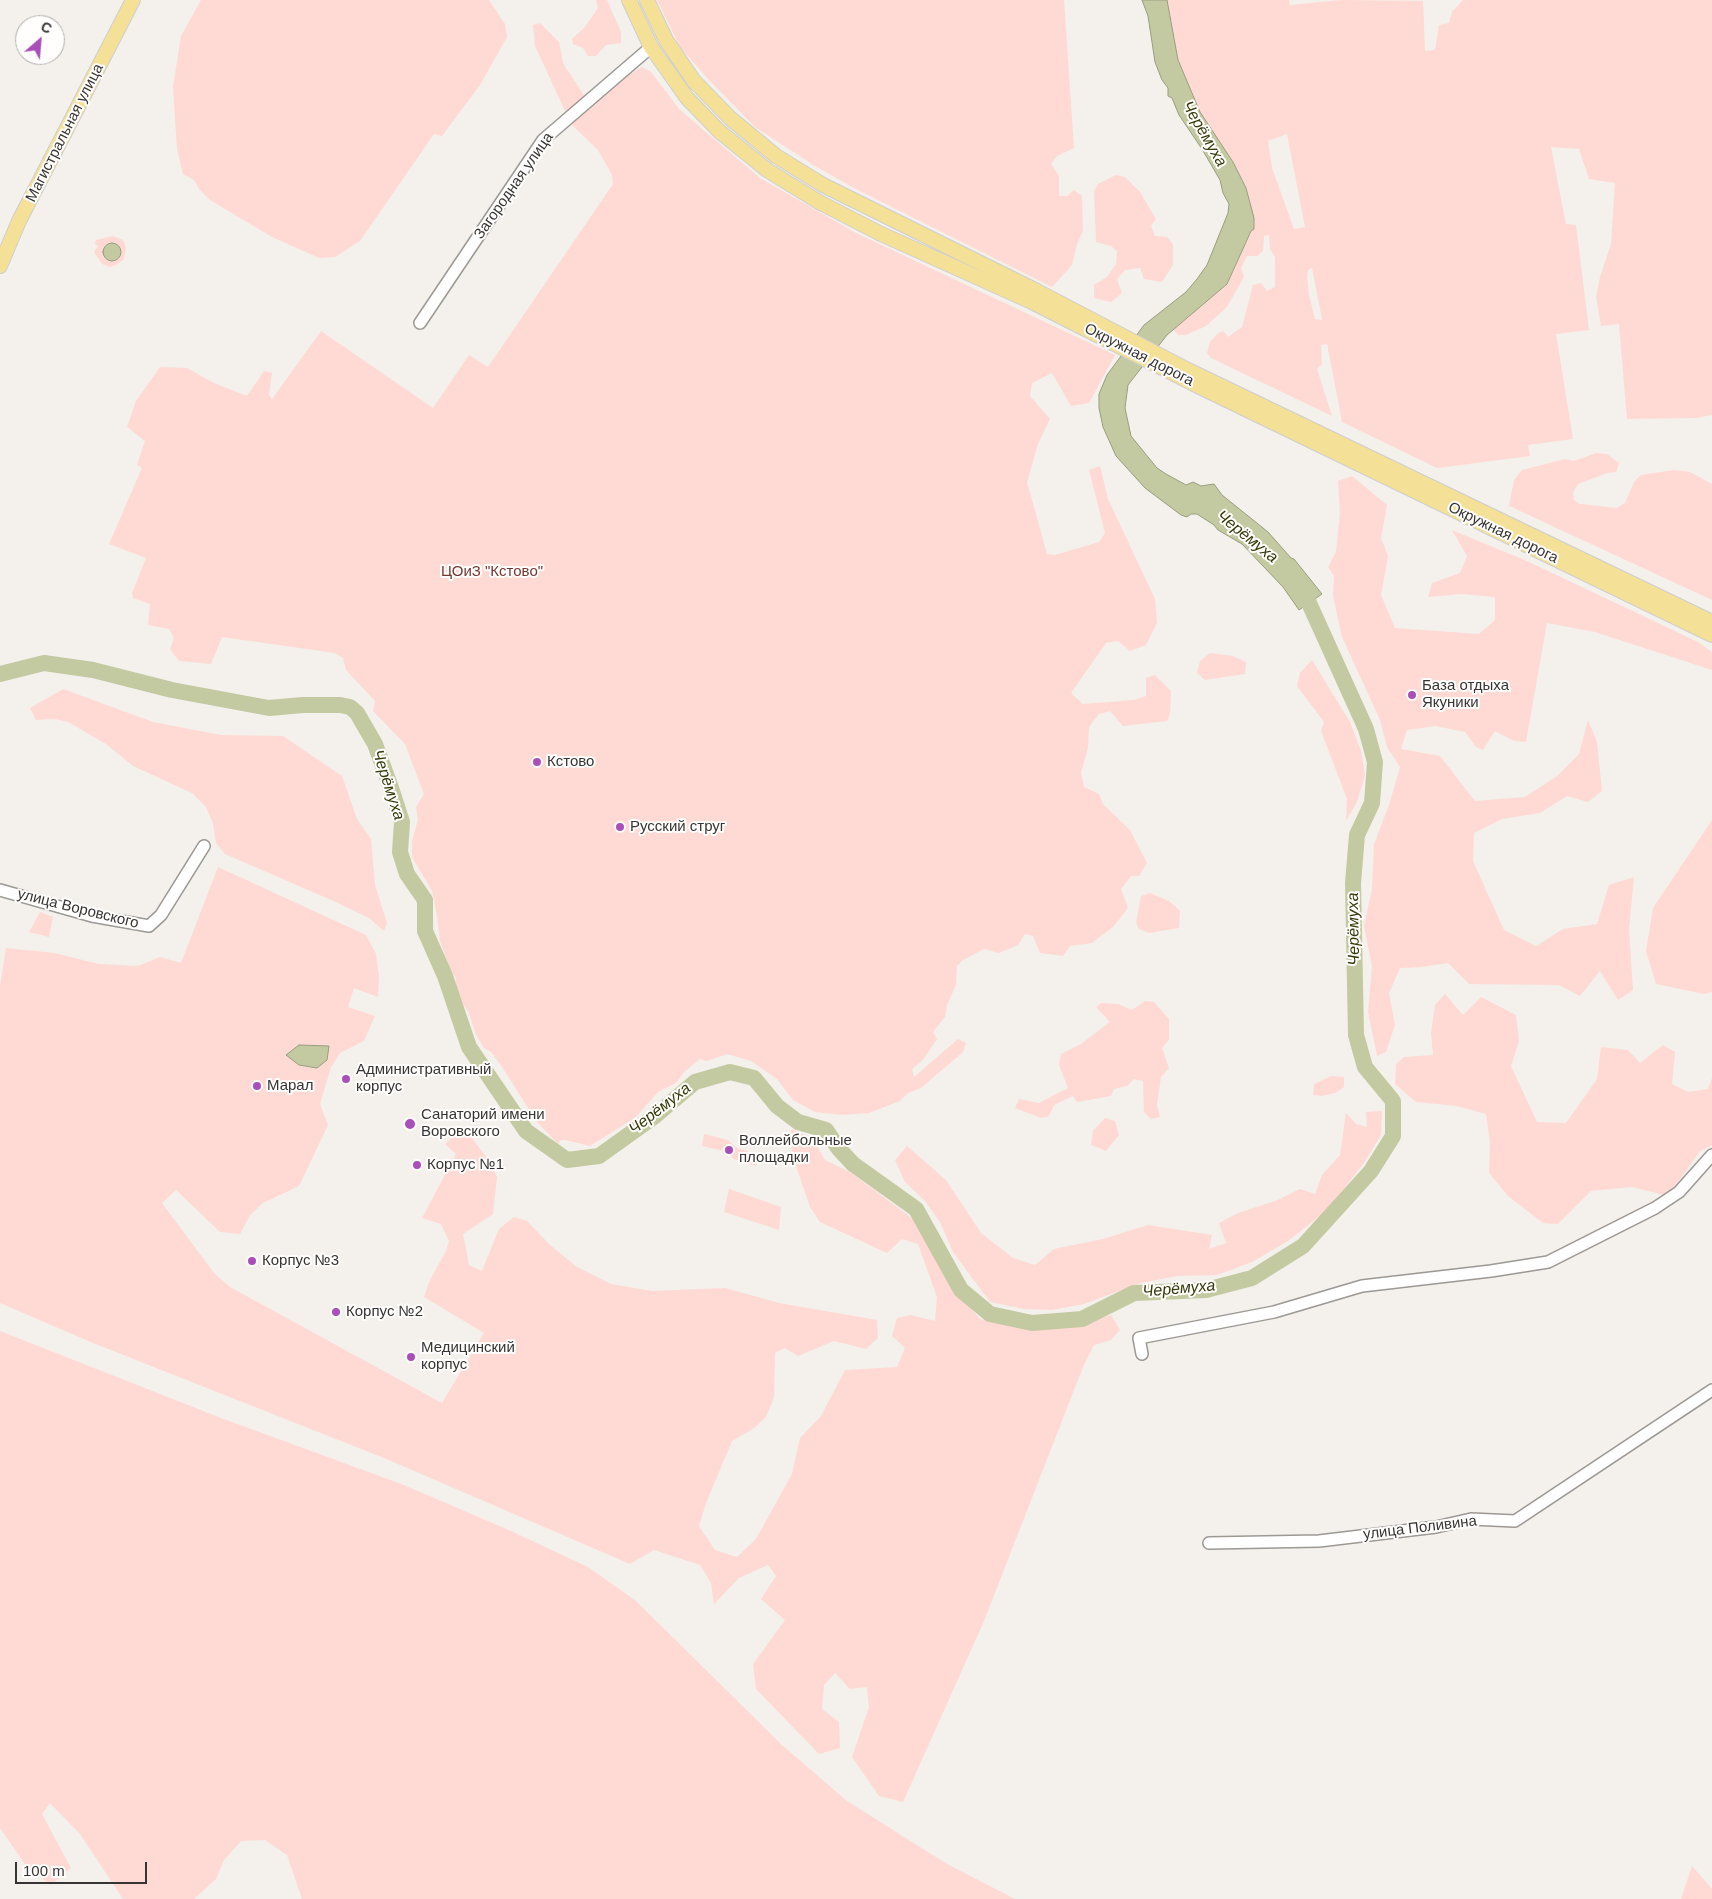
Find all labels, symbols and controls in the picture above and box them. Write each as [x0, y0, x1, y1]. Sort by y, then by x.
north arrow [15, 15, 65, 65]
text: С [38, 18, 54, 37]
street label: Магистральная улица [22, 61, 108, 205]
water label: Черёмуха [1177, 98, 1231, 170]
street label: Загородная улица [470, 129, 558, 243]
street label: Окружная дорога [1081, 320, 1197, 390]
street label: Окружная дорога [1445, 499, 1561, 567]
water label: Черёмуха [1213, 507, 1281, 567]
park label: ЦОиЗ "Кстово" [441, 563, 543, 581]
place label: База отдыха Якуники [1422, 677, 1509, 712]
marker: База отдыха Якуники [1406, 689, 1418, 701]
water label: Черёмуха [368, 747, 408, 823]
place label: Кстово [547, 753, 594, 771]
marker: Кстово [531, 756, 543, 768]
place label: Русский струг [630, 818, 725, 836]
marker: Русский струг [614, 821, 626, 833]
street label: улица Воровского [16, 885, 140, 933]
water label: Черёмуха [1344, 892, 1364, 966]
place label: Административный корпус [356, 1061, 491, 1096]
marker: Административный корпус [340, 1073, 352, 1085]
place label: Марал [267, 1077, 313, 1095]
water label: Черёмуха [625, 1079, 695, 1139]
marker: Марал [251, 1080, 263, 1092]
place label: Санаторий имени Воровского [421, 1106, 545, 1141]
marker: Санаторий имени Воровского [403, 1117, 417, 1131]
place label: Воллейбольные площадки [739, 1132, 852, 1167]
marker: Воллейбольные площадки [723, 1144, 735, 1156]
place label: Корпус №1 [427, 1156, 504, 1174]
marker: Корпус №1 [411, 1159, 423, 1171]
place label: Корпус №3 [262, 1252, 339, 1270]
marker: Корпус №3 [246, 1255, 258, 1267]
water label: Черёмуха [1142, 1276, 1216, 1302]
place label: Корпус №2 [346, 1303, 423, 1321]
marker: Корпус №2 [330, 1306, 342, 1318]
place label: Медицинский корпус [421, 1339, 515, 1374]
marker: Медицинский корпус [405, 1351, 417, 1363]
street label: улица Поливина [1362, 1512, 1478, 1544]
scale bar [18, 1852, 150, 1884]
text: 100 m [23, 1862, 65, 1879]

